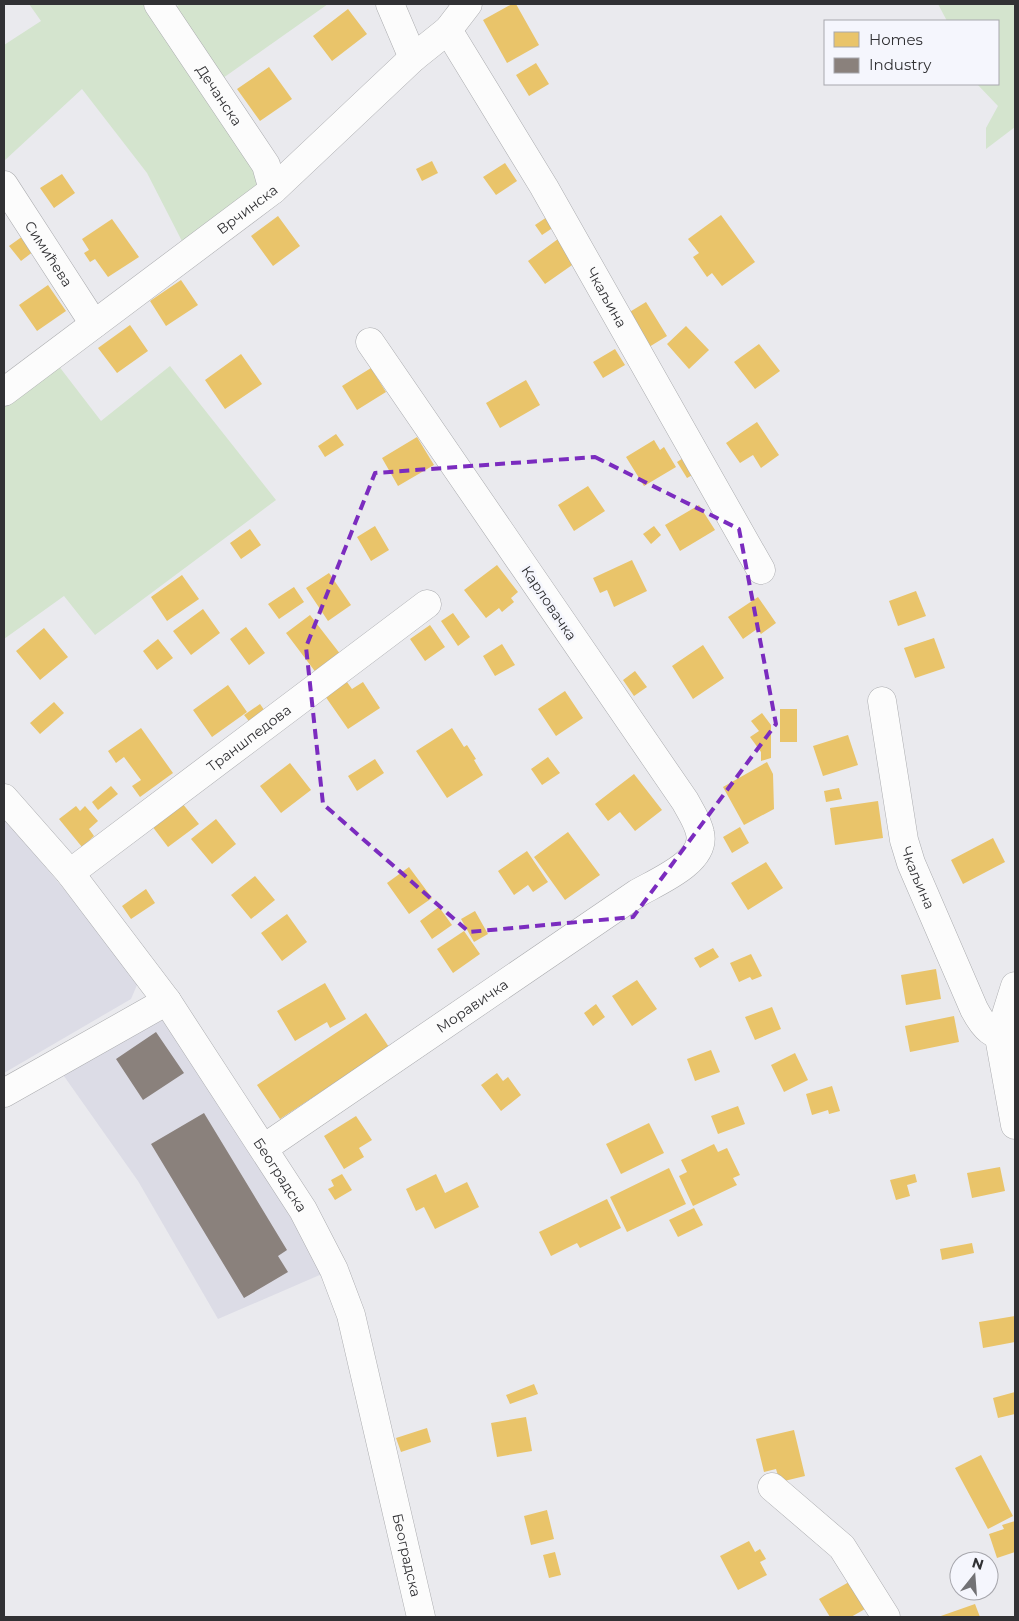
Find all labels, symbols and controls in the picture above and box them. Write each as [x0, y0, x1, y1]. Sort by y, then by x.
legend [824, 20, 999, 85]
text: Homes [869, 30, 923, 49]
text: Industry [869, 55, 932, 74]
street label: Дечанска [192, 61, 246, 129]
street label: Врчинска [213, 181, 281, 238]
street label: Симићева [21, 217, 77, 290]
street label: Чкаљина [582, 264, 631, 331]
street label: Карловачка [517, 562, 581, 644]
street label: Траншпедова [203, 701, 295, 776]
street label: Чкаљина [897, 844, 939, 912]
street label: Моравичка [433, 975, 511, 1037]
street label: Београдска [249, 1134, 311, 1216]
street label: Београдска [388, 1512, 425, 1599]
north arrow [949, 1551, 999, 1601]
text: N [970, 1553, 986, 1574]

